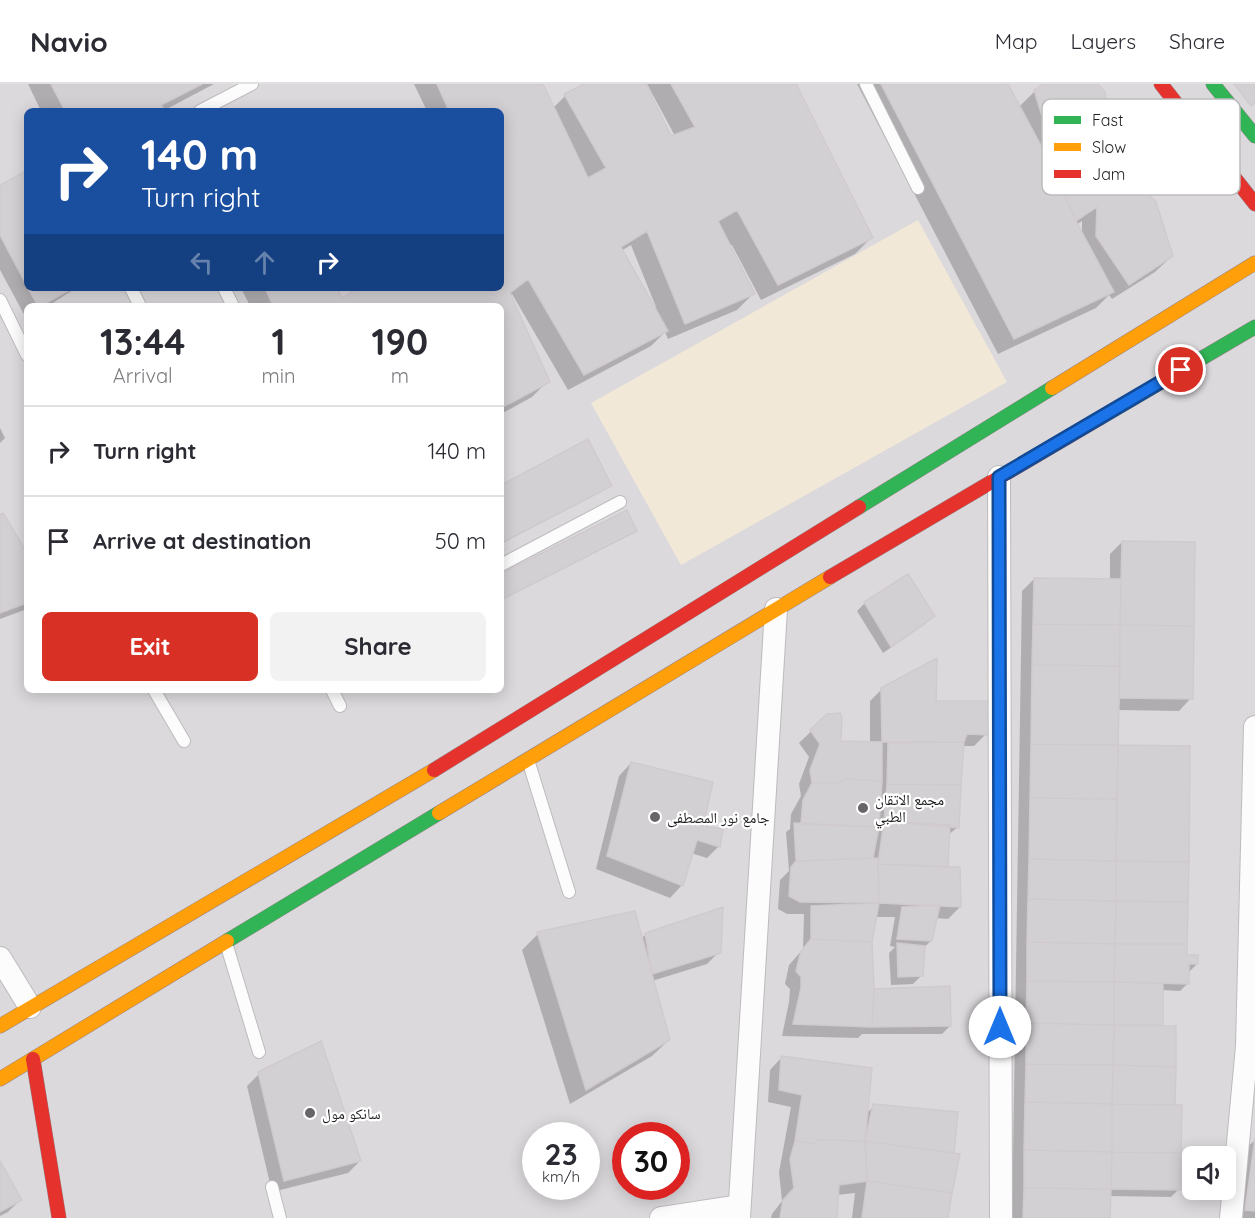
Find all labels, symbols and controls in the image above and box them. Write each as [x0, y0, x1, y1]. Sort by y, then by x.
text: Navio [30, 24, 108, 59]
text: Map [995, 28, 1038, 54]
text: Layers [1071, 28, 1136, 54]
text: Share [1169, 28, 1225, 54]
legend [1042, 99, 1240, 195]
text: Fast [1092, 110, 1123, 130]
text: 140 m [141, 128, 258, 181]
icon: right [42, 132, 120, 210]
text: Slow [1092, 137, 1126, 157]
text: Jam [1092, 164, 1125, 184]
text: Turn right [141, 180, 260, 214]
icon: left [185, 246, 218, 279]
icon: ahead [248, 246, 281, 279]
icon: right [311, 246, 344, 279]
text: 13:44 [100, 319, 185, 364]
text: 1 [271, 319, 285, 364]
text: 190 [371, 319, 428, 364]
pin [1155, 344, 1206, 395]
icon: arrive [1164, 353, 1197, 386]
text: Arrival [113, 363, 173, 388]
text: min [261, 363, 296, 388]
text: m [391, 363, 409, 388]
icon: right [42, 435, 75, 468]
text: Turn right [93, 437, 197, 465]
text: 140 m [427, 437, 486, 465]
icon: arrive [42, 525, 75, 558]
text: Arrive at destination [93, 527, 311, 555]
text: 50 m [435, 527, 486, 555]
button: Exit [42, 612, 258, 681]
button: Share [270, 612, 486, 681]
place label: مجمع الاتقان الطبي [875, 790, 944, 828]
marker: مجمع الاتقان الطبي [856, 801, 870, 815]
place label: جامع نور المصطفى [667, 808, 770, 828]
marker: جامع نور المصطفى [648, 810, 662, 824]
position arrow [968, 995, 1032, 1059]
place label: سانكو مول [322, 1104, 381, 1124]
marker: سانكو مول [303, 1106, 317, 1120]
speed limit sign: 30 [612, 1122, 690, 1200]
text: 23 [544, 1135, 578, 1173]
map controls [1182, 1146, 1236, 1200]
button: sound [1182, 1146, 1236, 1200]
text: km/h [542, 1167, 580, 1186]

